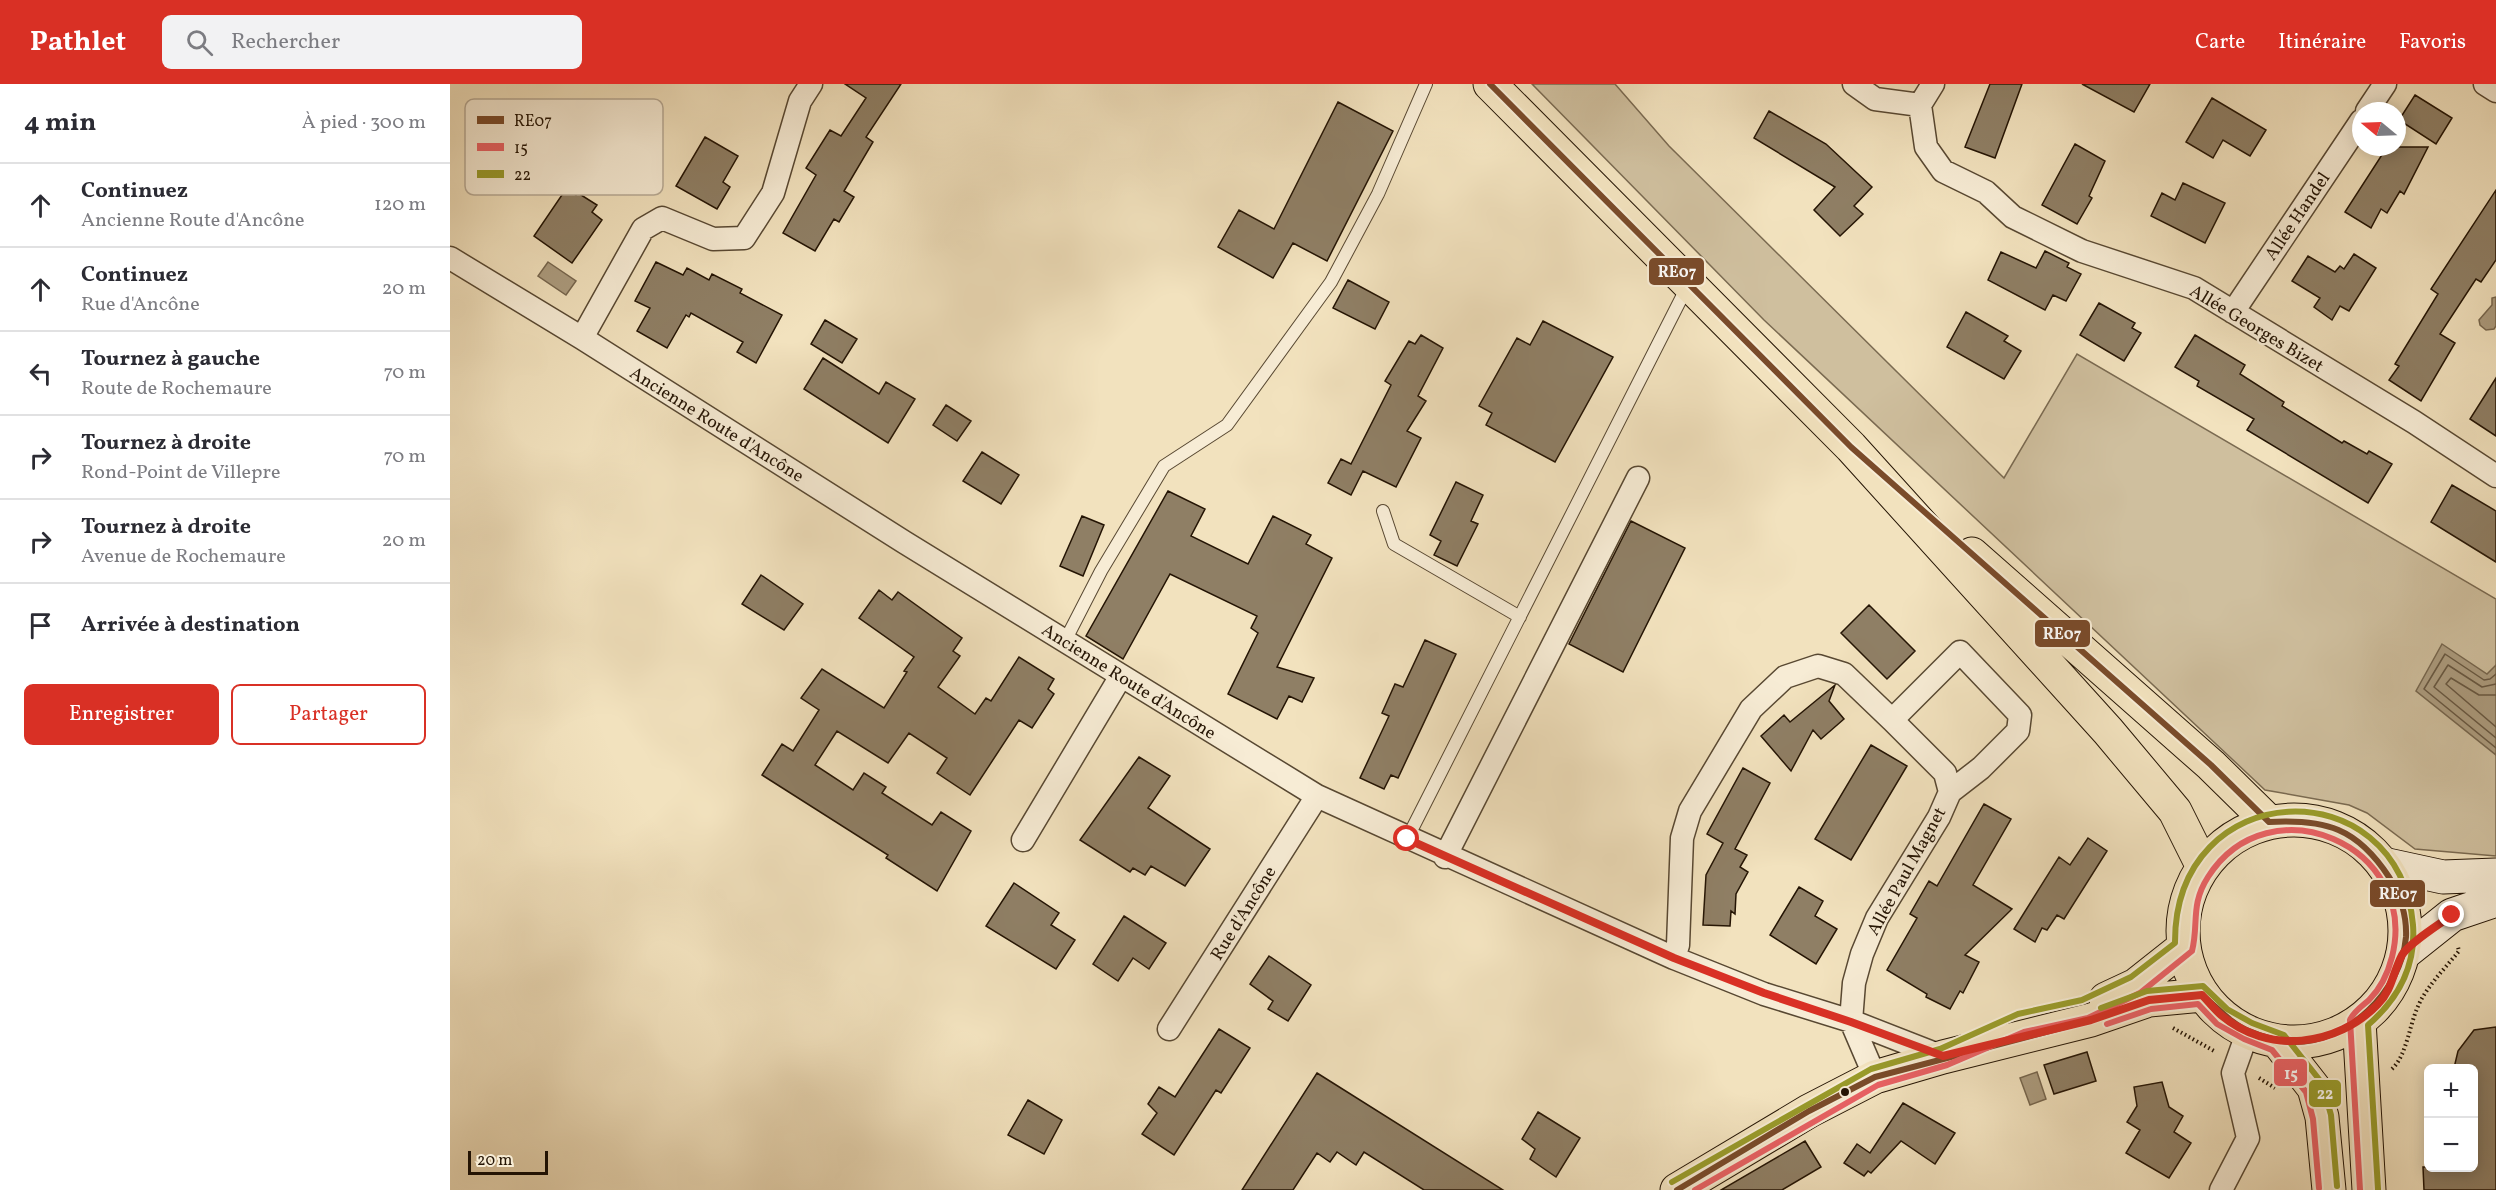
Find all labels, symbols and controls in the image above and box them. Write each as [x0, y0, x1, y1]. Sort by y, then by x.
search box [162, 15, 582, 69]
text: Pathlet [30, 23, 126, 62]
icon: search [183, 26, 216, 59]
text: Rechercher [231, 27, 340, 58]
text: Carte [2195, 28, 2245, 57]
text: Itinéraire [2278, 28, 2366, 57]
text: Favoris [2399, 28, 2466, 57]
legend [465, 99, 663, 195]
north arrow [2352, 102, 2406, 156]
text: 4 min [24, 105, 96, 141]
text: À pied · 300 m [302, 109, 426, 137]
text: RE07 [514, 111, 552, 133]
text: 15 [514, 138, 528, 160]
text: 22 [514, 165, 531, 187]
street label: Allée Handel [2260, 168, 2337, 266]
text: Continuez [81, 176, 188, 207]
icon: ahead [24, 189, 57, 222]
text: 120 m [374, 191, 426, 219]
text: Ancienne Route d'Ancône [81, 207, 305, 235]
line badge: RE07 [1648, 257, 1705, 286]
text: Continuez [81, 260, 188, 291]
text: RE07 [1658, 262, 1697, 284]
icon: ahead [24, 273, 57, 306]
text: 20 m [382, 275, 426, 303]
street label: Allée Georges Bizet [2184, 279, 2328, 379]
text: Rue d'Ancône [81, 291, 200, 319]
text: Tournez à gauche [81, 344, 260, 375]
icon: left [24, 357, 57, 390]
text: 70 m [383, 359, 426, 387]
street label: Ancienne Route d'Ancône [624, 361, 808, 489]
text: Route de Rochemaure [81, 375, 272, 403]
text: Tournez à droite [81, 428, 251, 459]
icon: right [24, 441, 57, 474]
text: 70 m [383, 443, 426, 471]
text: Rond-Point de Villepre [81, 459, 280, 487]
text: Tournez à droite [81, 512, 251, 543]
icon: right [24, 525, 57, 558]
text: 20 m [382, 527, 426, 555]
text: Avenue de Rochemaure [81, 543, 286, 571]
icon: arrive [24, 609, 57, 642]
text: Arrivée à destination [81, 610, 300, 641]
street label: Ancienne Route d'Ancône [1036, 618, 1220, 746]
line badge: RE07 [2034, 619, 2091, 648]
text: RE07 [2043, 624, 2082, 646]
button: Enregistrer [24, 684, 219, 745]
button: Partager [231, 684, 426, 745]
street label: Allée Paul Magnet [1862, 803, 1953, 940]
route start [1393, 825, 1419, 851]
street label: Rue d'Ancône [1205, 862, 1283, 966]
line badge: RE07 [2369, 879, 2426, 908]
text: RE07 [2379, 884, 2418, 906]
route end [2438, 901, 2464, 927]
line badge: 15 [2273, 1058, 2308, 1087]
text: 15 [2284, 1064, 2298, 1086]
map controls [2424, 1064, 2478, 1172]
button: + [2424, 1064, 2478, 1118]
line badge: 22 [2308, 1079, 2342, 1108]
text: 22 [2317, 1084, 2333, 1106]
unlabelled marker [1839, 1086, 1851, 1098]
button: − [2424, 1118, 2478, 1172]
scale bar [468, 1148, 548, 1176]
text: 20 m [477, 1150, 512, 1172]

